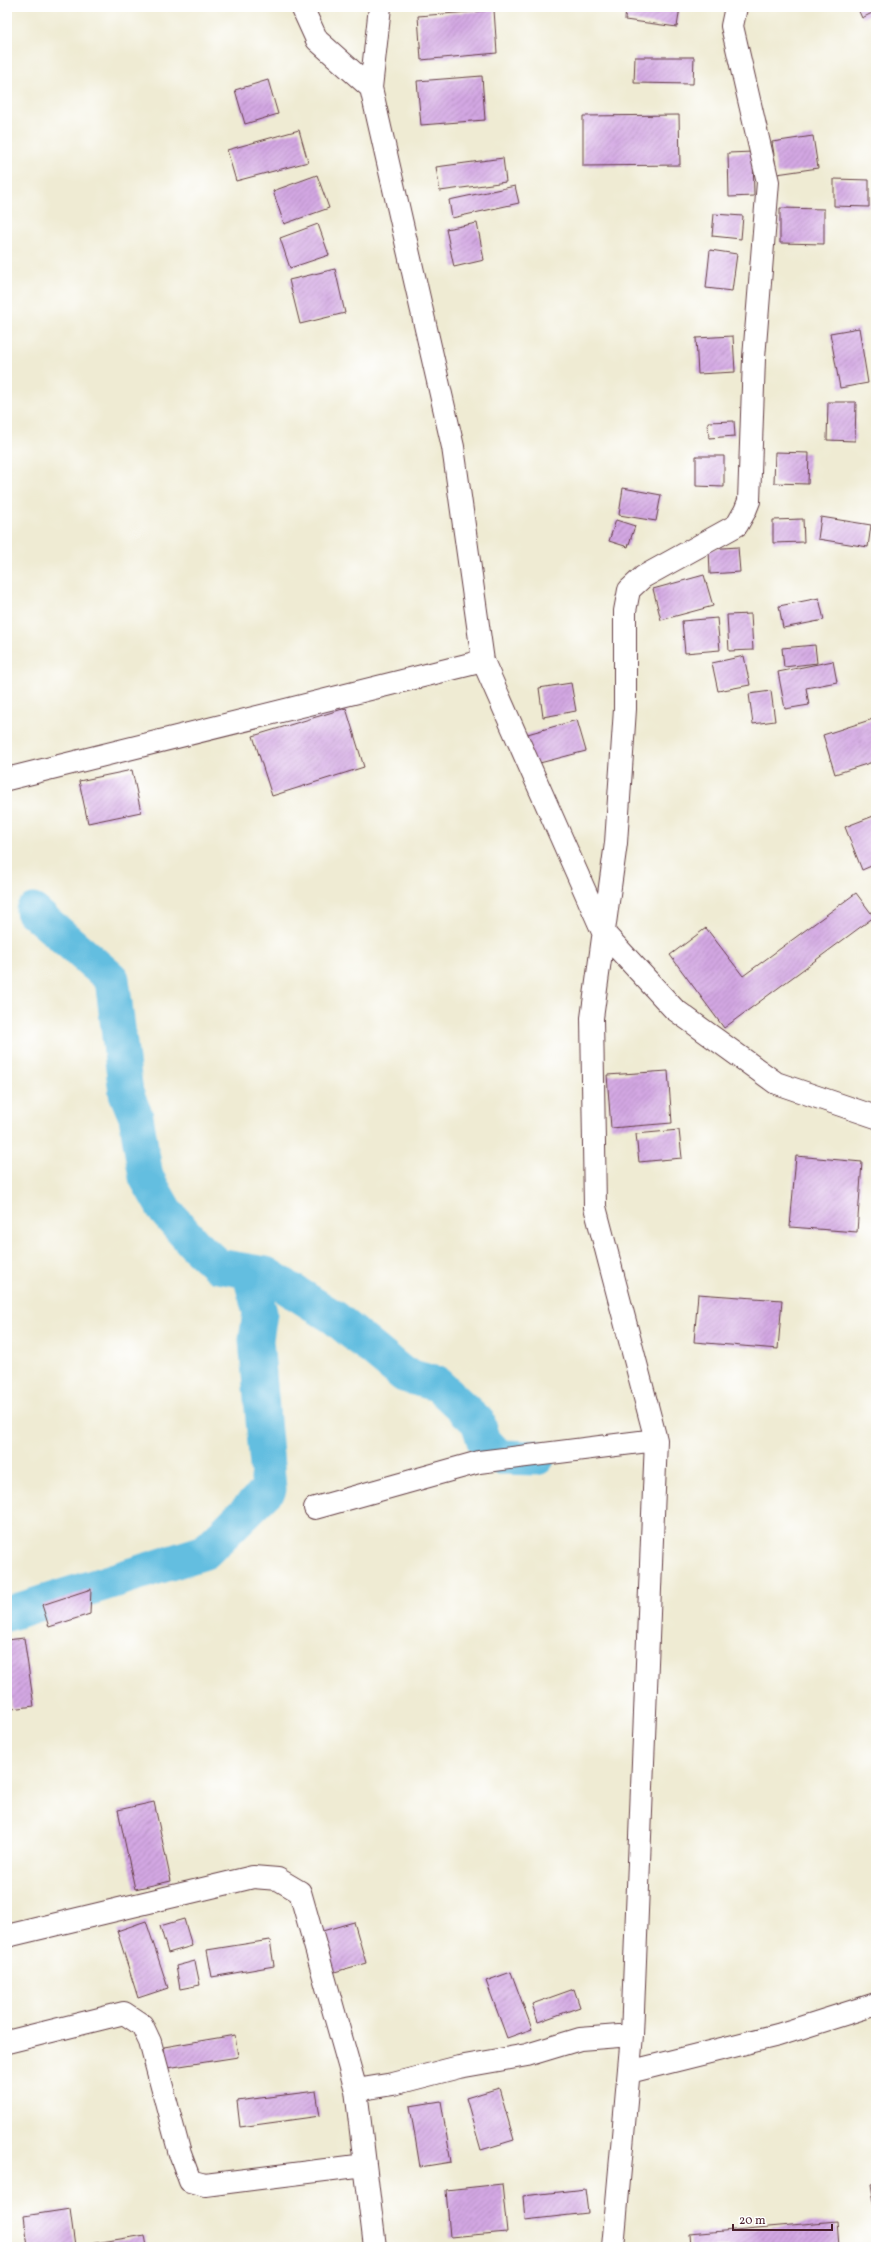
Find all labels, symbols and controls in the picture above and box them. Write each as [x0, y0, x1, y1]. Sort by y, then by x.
scale bar [733, 2206, 832, 2232]
text: 20 m [739, 2213, 766, 2229]

